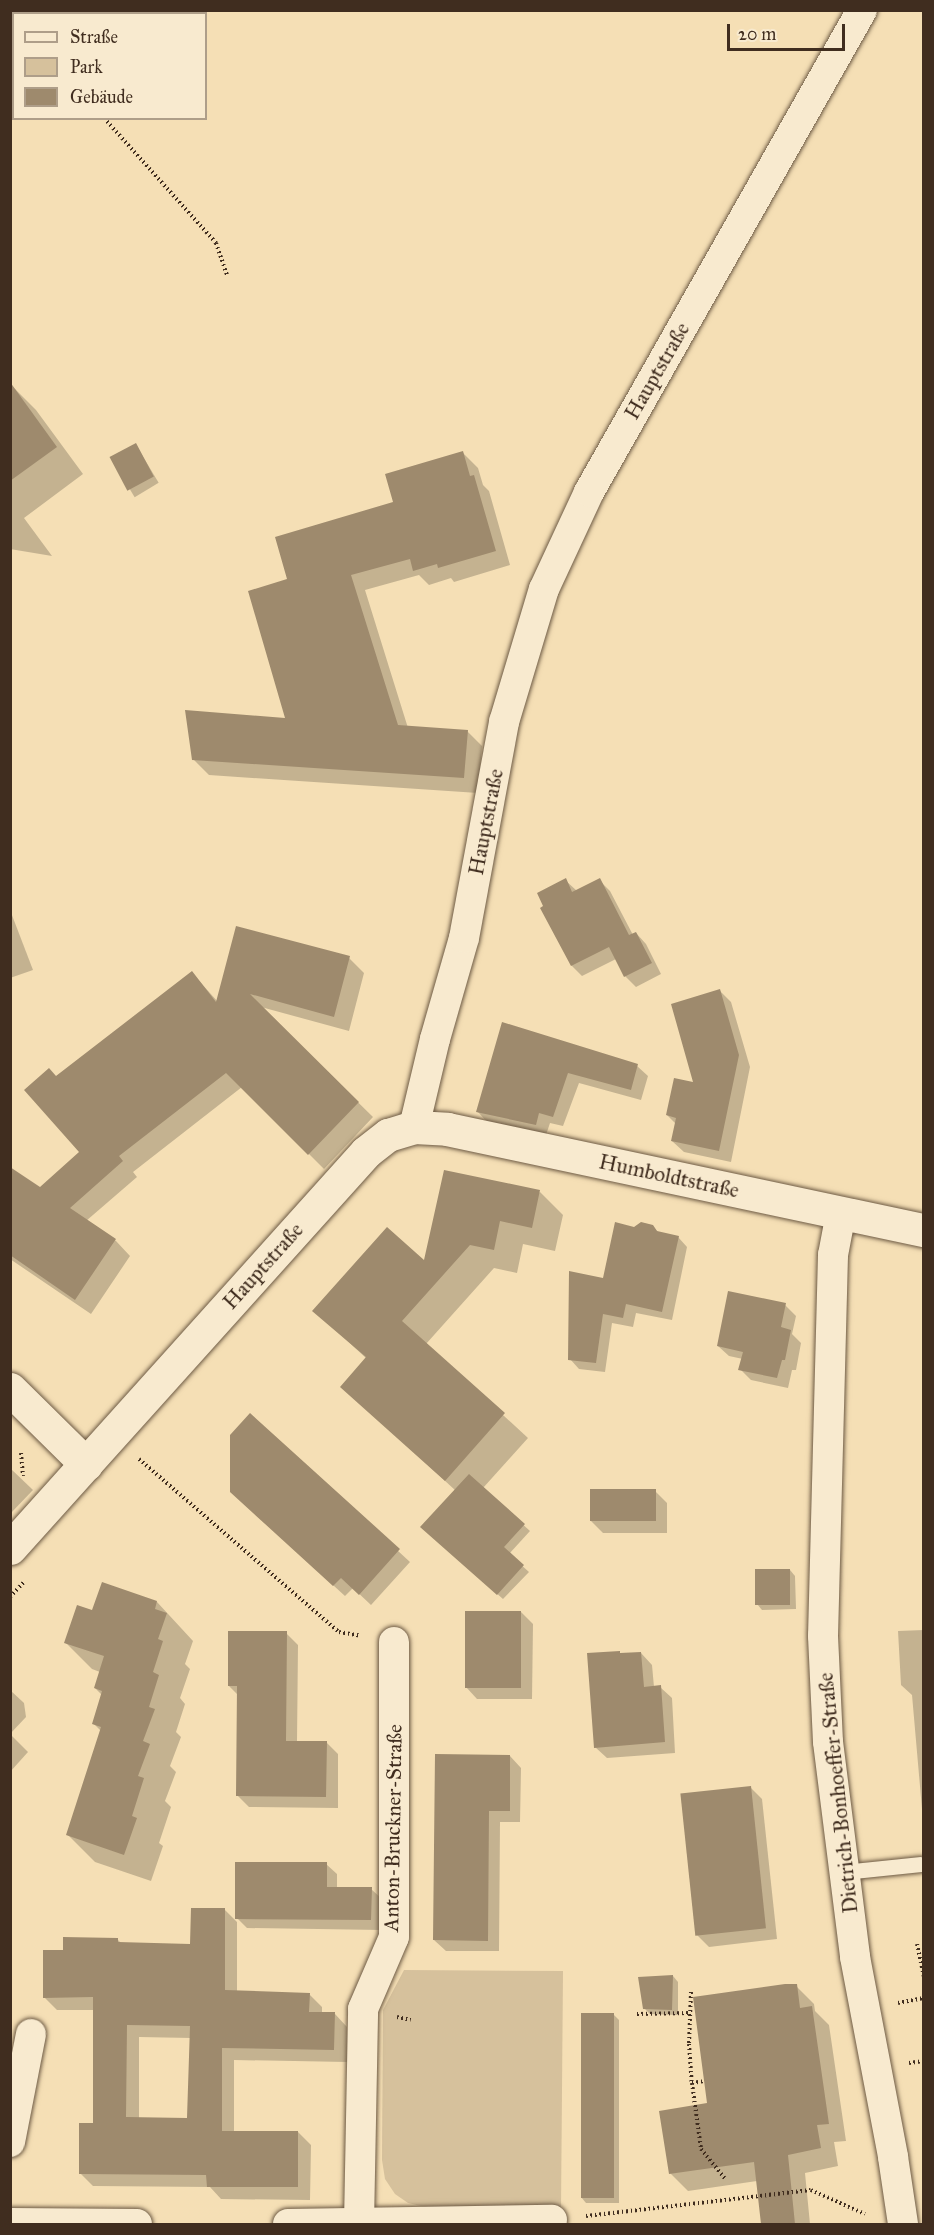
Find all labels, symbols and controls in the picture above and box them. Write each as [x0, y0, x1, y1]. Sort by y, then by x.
legend [12, 12, 207, 120]
scale bar [730, 12, 848, 50]
text: 20 m [738, 23, 776, 45]
text: Straße [70, 26, 118, 48]
text: Park [70, 56, 103, 78]
text: Gebäude [70, 86, 133, 108]
street label: Hauptstraße [619, 318, 695, 424]
street label: Hauptstraße [463, 767, 509, 877]
street label: Humboldtstraße [597, 1149, 741, 1203]
street label: Hauptstraße [218, 1218, 308, 1314]
street label: Dietrich-Bonhoeffer-Straße [813, 1671, 863, 1915]
street label: Anton-Bruckner-Straße [379, 1724, 407, 1932]

